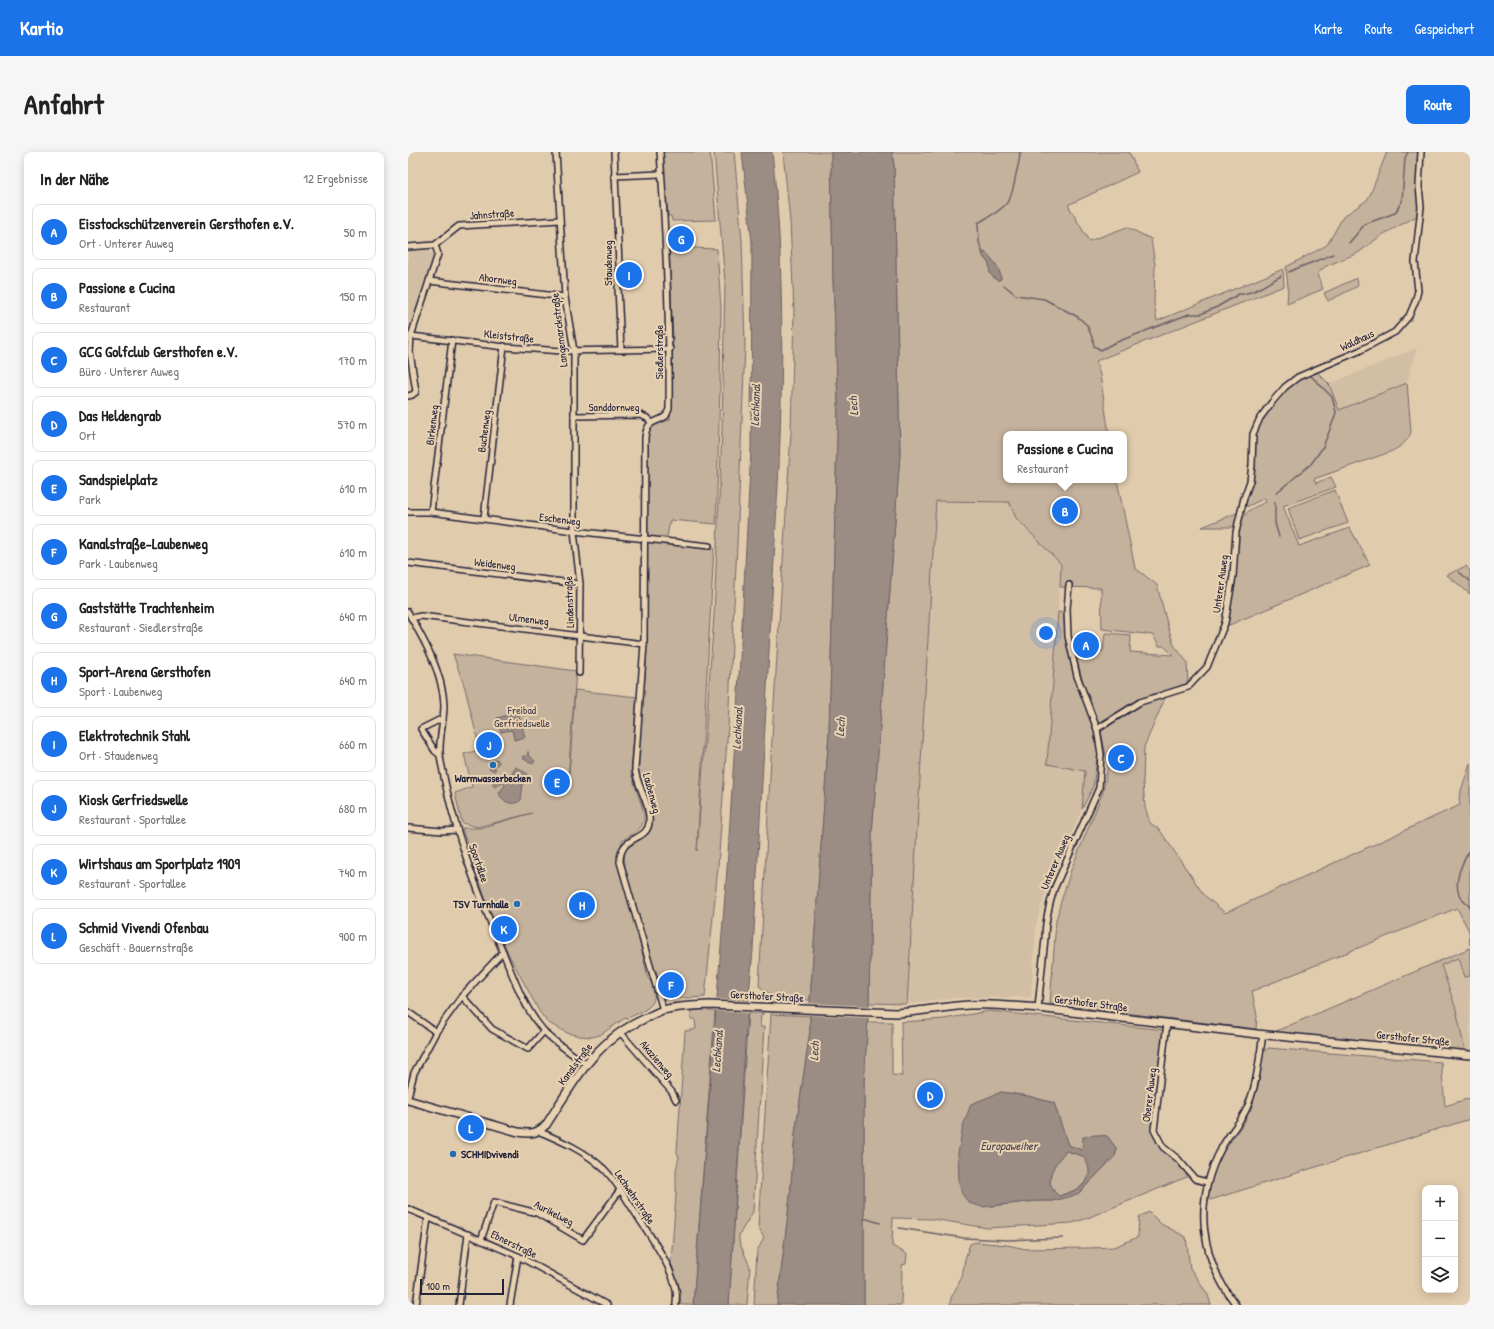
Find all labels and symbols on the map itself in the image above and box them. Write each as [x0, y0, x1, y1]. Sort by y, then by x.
street label: Jahnstraße [469, 205, 515, 223]
pin: G [668, 224, 694, 254]
street label: Staudenweg [601, 240, 615, 286]
pin: I [616, 260, 642, 290]
street label: Ahornweg [478, 270, 518, 288]
street label: Langemarckstraße [547, 292, 570, 368]
street label: Siedlerstraße [652, 324, 666, 379]
street label: Kleiststraße [483, 326, 535, 346]
street label: Waldhaus [1338, 326, 1376, 354]
water label: Lechkanal [746, 383, 764, 426]
water label: Lech [844, 395, 862, 416]
street label: Sanddornweg [589, 400, 640, 414]
street label: Birkenweg [423, 404, 441, 446]
street label: Buchenweg [474, 409, 494, 453]
pin: B [1052, 496, 1078, 526]
street label: Eschenweg [538, 510, 582, 529]
street label: Unterer Auweg [1209, 554, 1231, 614]
street label: Weidenweg [473, 555, 517, 573]
street label: Lindenstraße [561, 575, 577, 628]
street label: Ulmenweg [508, 610, 550, 628]
your location [1036, 623, 1056, 643]
pin: A [1073, 630, 1099, 660]
park label: Freibad Gerfriedswelle [494, 703, 551, 730]
water label: Lechkanal [727, 706, 747, 749]
water label: Lech [831, 716, 849, 737]
pin: J [476, 730, 502, 760]
pin: C [1108, 743, 1134, 773]
marker: Warmwasserbecken [488, 760, 498, 770]
pin: E [544, 767, 570, 797]
place label: Warmwasserbecken [455, 771, 531, 785]
street label: Laubenweg [640, 771, 664, 815]
street label: Unterer Auweg [1037, 832, 1073, 892]
street label: Sportallee [466, 842, 492, 885]
pin: H [569, 890, 595, 920]
place label: TSV Turnhalle [452, 897, 510, 911]
marker: TSV Turnhalle [512, 899, 522, 909]
pin: K [491, 914, 517, 944]
pin: F [658, 970, 684, 1000]
street label: Gersthofer Straße [730, 987, 805, 1005]
street label: Gersthofer Straße [1054, 992, 1129, 1015]
street label: Gersthofer Straße [1376, 1027, 1451, 1049]
water label: Lechkanal [707, 1029, 727, 1073]
street label: Akazienweg [637, 1037, 677, 1081]
street label: Kanalstraße [555, 1040, 596, 1088]
water label: Lech [805, 1040, 823, 1061]
street label: Oberer Auweg [1139, 1067, 1159, 1123]
pin: D [917, 1080, 943, 1110]
pin: L [458, 1113, 484, 1143]
water label: Europaweiher [981, 1137, 1039, 1154]
place label: SCHMIDvivendi [461, 1147, 519, 1161]
marker: SCHMIDvivendi [448, 1149, 458, 1159]
street label: Lechwehrstraße [612, 1167, 659, 1227]
street label: Aurikelweg [532, 1197, 576, 1229]
street label: Ebnerstraße [489, 1227, 540, 1261]
scale bar [420, 1277, 504, 1296]

